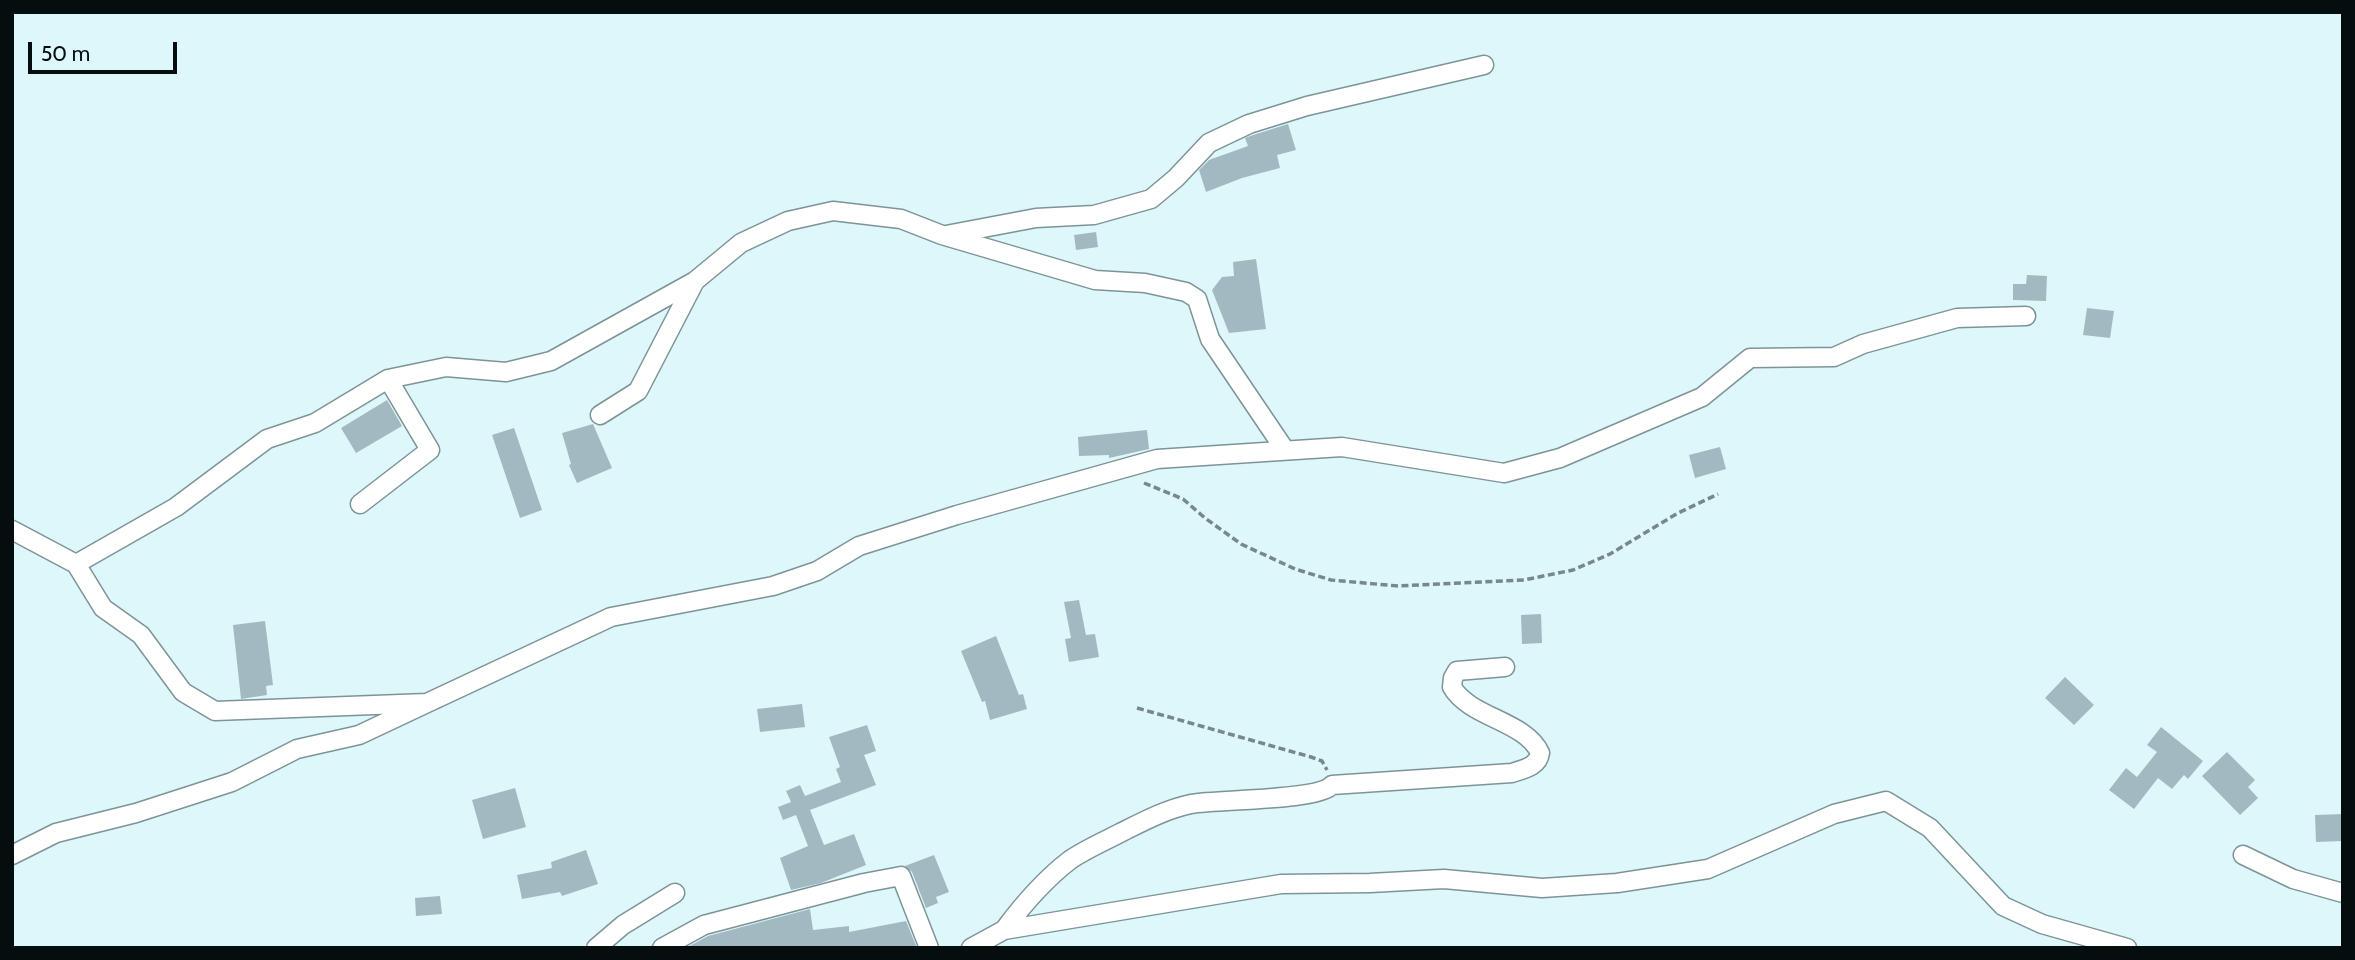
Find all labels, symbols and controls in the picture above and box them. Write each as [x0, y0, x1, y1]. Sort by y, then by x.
scale bar [32, 28, 180, 72]
text: 50 m [41, 41, 90, 66]

